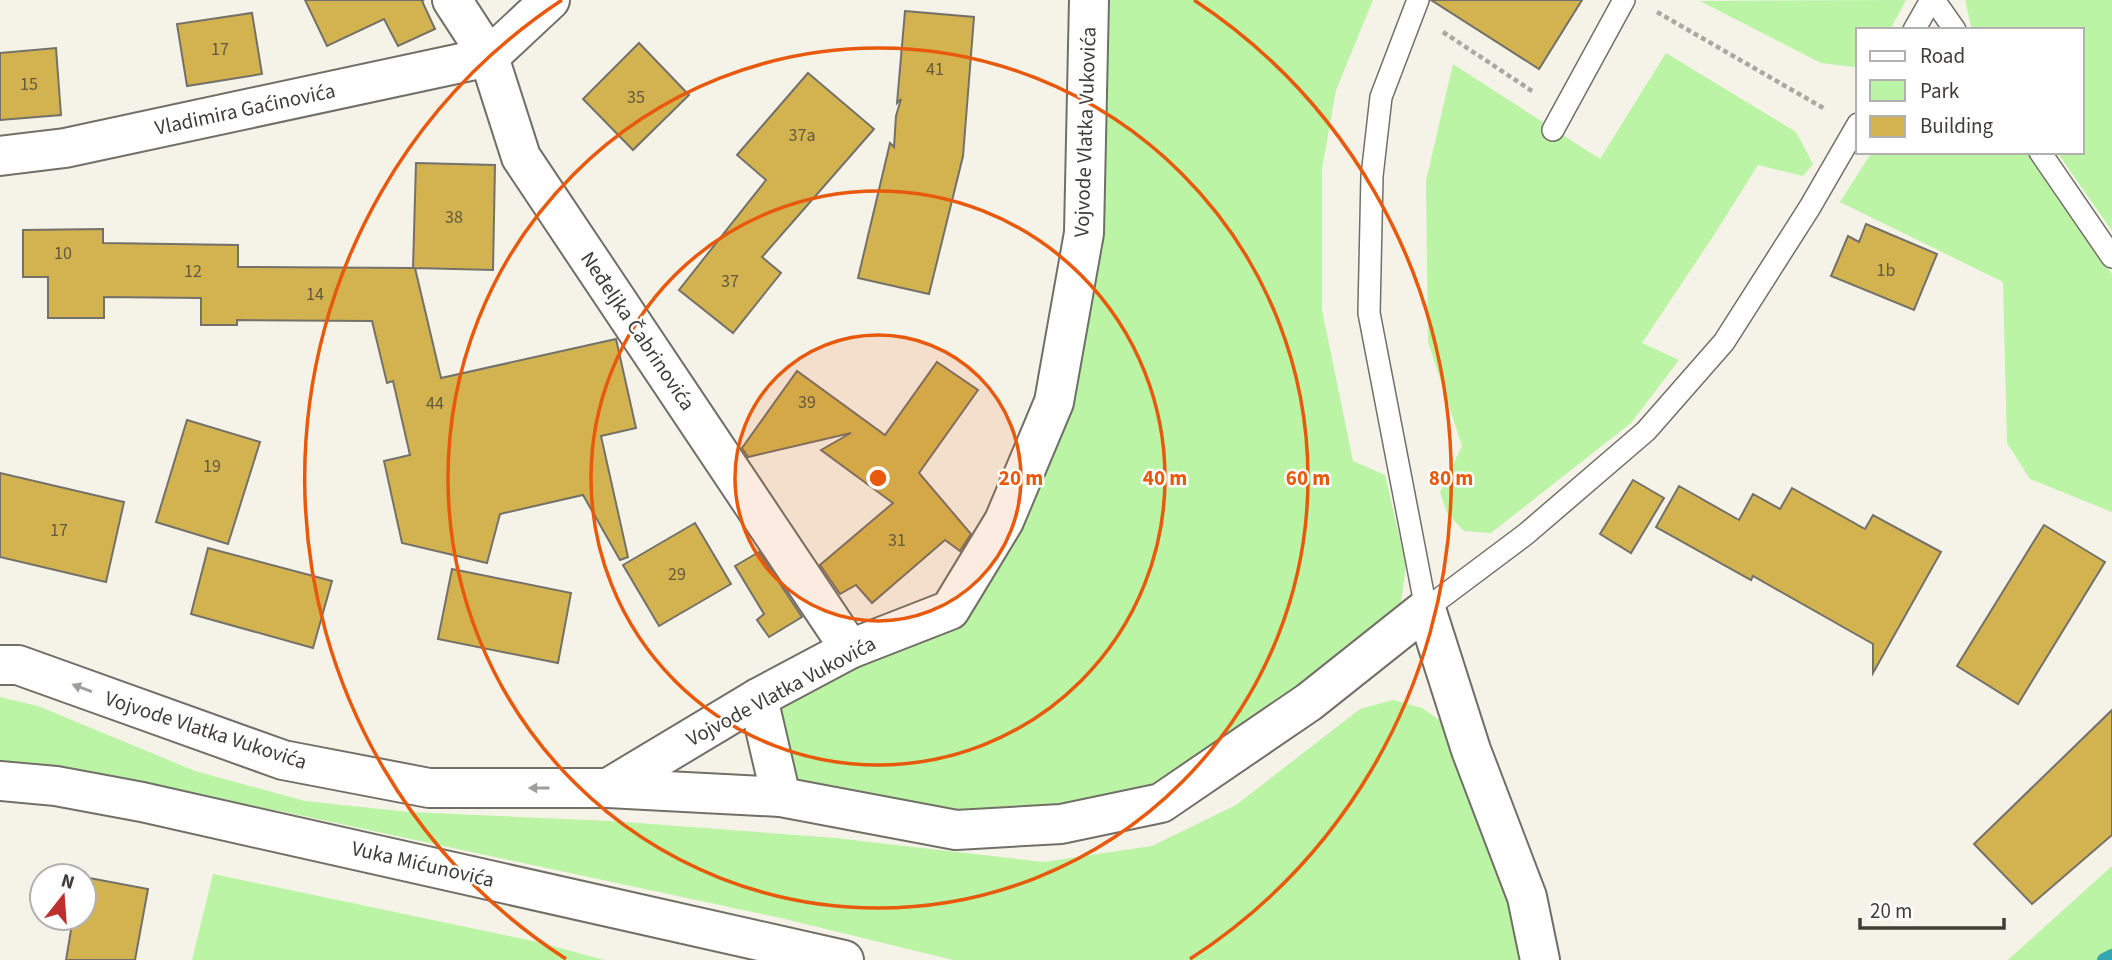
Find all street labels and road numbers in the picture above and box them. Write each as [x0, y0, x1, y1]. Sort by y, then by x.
street label: Vojvode Vlatka Vukovića [1066, 26, 1104, 238]
street label: Vladimira Gaćinovića [152, 75, 338, 143]
street label: Neđeljka Čabrinovića [573, 245, 703, 417]
street label: Vojvode Vlatka Vukovića [681, 628, 881, 754]
street label: Vojvode Vlatka Vukovića [101, 683, 311, 777]
street label: Vuka Mićunovića [349, 833, 497, 895]

